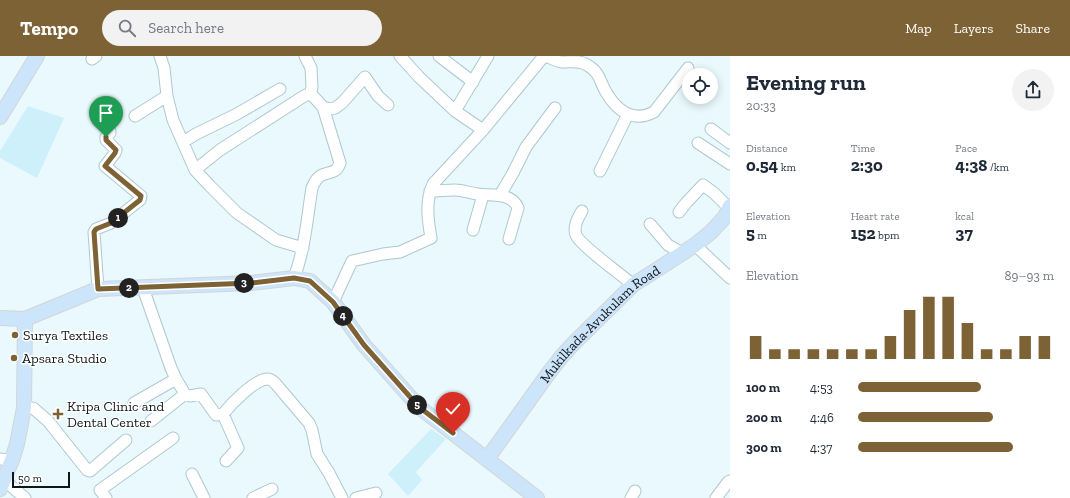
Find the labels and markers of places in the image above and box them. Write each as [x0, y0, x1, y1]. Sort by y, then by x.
pin [89, 96, 123, 137]
pin: 1 [108, 208, 128, 228]
pin: 3 [234, 273, 254, 293]
pin: 2 [119, 278, 139, 298]
pin: 4 [333, 306, 353, 326]
place label: Surya Textiles [23, 327, 108, 344]
marker: Surya Textiles [10, 330, 20, 340]
place label: Apsara Studio [22, 350, 107, 367]
marker: Apsara Studio [9, 353, 19, 363]
pin [436, 392, 470, 433]
pin: 5 [407, 395, 427, 415]
place label: Kripa Clinic and Dental Center [67, 398, 164, 431]
marker: Kripa Clinic and Dental Center [52, 408, 64, 420]

